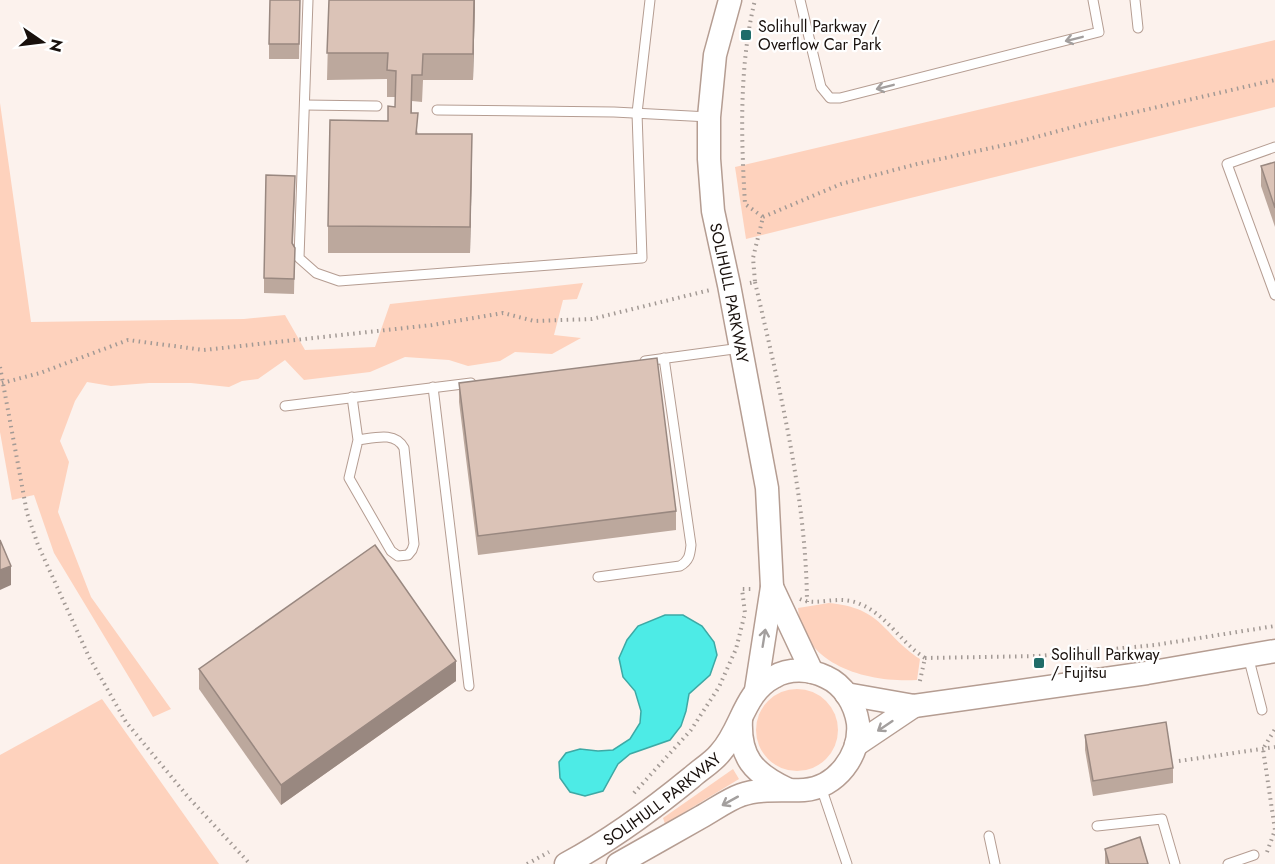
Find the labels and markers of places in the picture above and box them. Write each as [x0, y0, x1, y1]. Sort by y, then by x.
place label: Solihull Parkway / Overflow Car Park [758, 15, 882, 56]
marker: Solihull Parkway / Overflow Car Park [739, 28, 753, 42]
place label: Solihull Parkway / Fujitsu [1051, 643, 1161, 684]
marker: Solihull Parkway / Fujitsu [1032, 656, 1046, 670]

